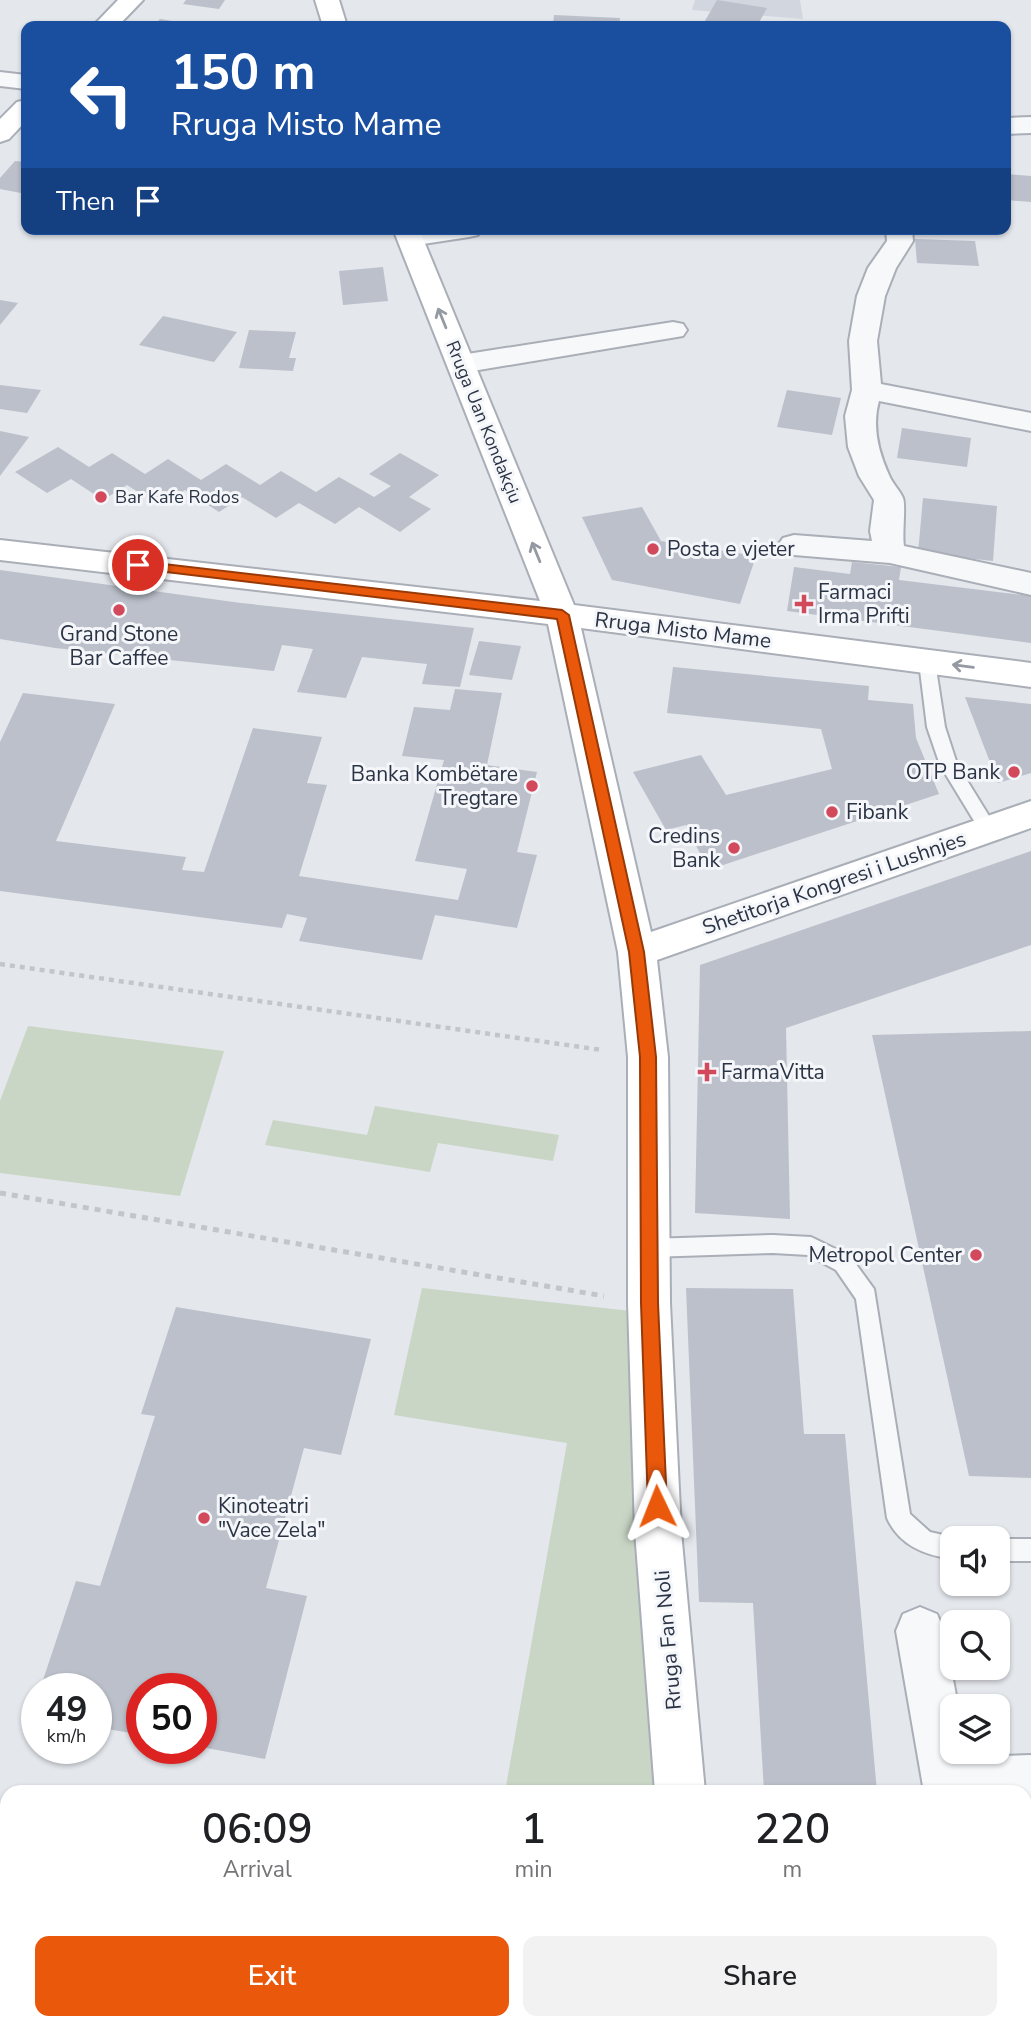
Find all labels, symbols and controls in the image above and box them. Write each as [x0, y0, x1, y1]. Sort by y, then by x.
text: 150 m [171, 39, 315, 106]
icon: left [56, 49, 147, 140]
text: Rruga Misto Mame [171, 103, 442, 146]
icon: arrive [129, 182, 167, 220]
text: Then [56, 184, 115, 219]
one-way arrow [435, 308, 448, 330]
street label: Rruga Uan Kondakçiu [440, 337, 528, 507]
place label: Bar Kafe Rodos [115, 485, 240, 509]
marker: Bar Kafe Rodos [93, 489, 109, 505]
pin [108, 535, 168, 595]
place label: Posta e vjeter [667, 535, 795, 563]
marker: Posta e vjeter [645, 541, 661, 557]
one-way arrow [529, 542, 542, 563]
icon: arrive [119, 546, 157, 584]
place label: Farmaci Irma Prifti [818, 578, 910, 630]
marker: Farmaci Irma Prifti [796, 596, 812, 612]
marker: Grand Stone Bar Caffee [111, 602, 127, 618]
street label: Rruga Misto Mame [593, 605, 773, 655]
place label: Grand Stone Bar Caffee [60, 620, 178, 672]
one-way arrow [952, 660, 975, 673]
place label: OTP Bank [906, 758, 1000, 786]
place label: Banka Kombëtare Tregtare [351, 760, 518, 812]
marker: OTP Bank [1006, 764, 1022, 780]
marker: Banka Kombëtare Tregtare [524, 778, 540, 794]
place label: Fibank [846, 798, 909, 826]
marker: Fibank [824, 804, 840, 820]
place label: Credins Bank [648, 822, 720, 874]
street label: Shetitorja Kongresi i Lushnjes [698, 825, 970, 941]
marker: Credins Bank [726, 840, 742, 856]
place label: FarmaVitta [721, 1058, 825, 1086]
marker: FarmaVitta [699, 1064, 715, 1080]
place label: Metropol Center [809, 1241, 962, 1269]
marker: Metropol Center [968, 1247, 984, 1263]
position arrow [620, 1469, 694, 1543]
place label: Kinoteatri "Vace Zela" [218, 1492, 325, 1544]
marker: Kinoteatri "Vace Zela" [196, 1510, 212, 1526]
map controls [940, 1526, 1010, 1764]
button: sound [940, 1526, 1010, 1596]
street label: Rruga Fan Noli [648, 1569, 688, 1711]
button: search [940, 1610, 1010, 1680]
speed limit sign: 50 [126, 1673, 217, 1764]
text: 49 [45, 1686, 88, 1733]
button: layers [940, 1694, 1010, 1764]
text: km/h [47, 1724, 86, 1748]
text: 06:09 [202, 1801, 313, 1858]
text: 1 [521, 1801, 546, 1858]
text: 220 [754, 1801, 830, 1858]
text: Arrival [223, 1854, 292, 1885]
text: min [515, 1854, 553, 1885]
text: m [782, 1854, 802, 1885]
button: Exit [35, 1936, 509, 2016]
button: Share [523, 1936, 997, 2016]

